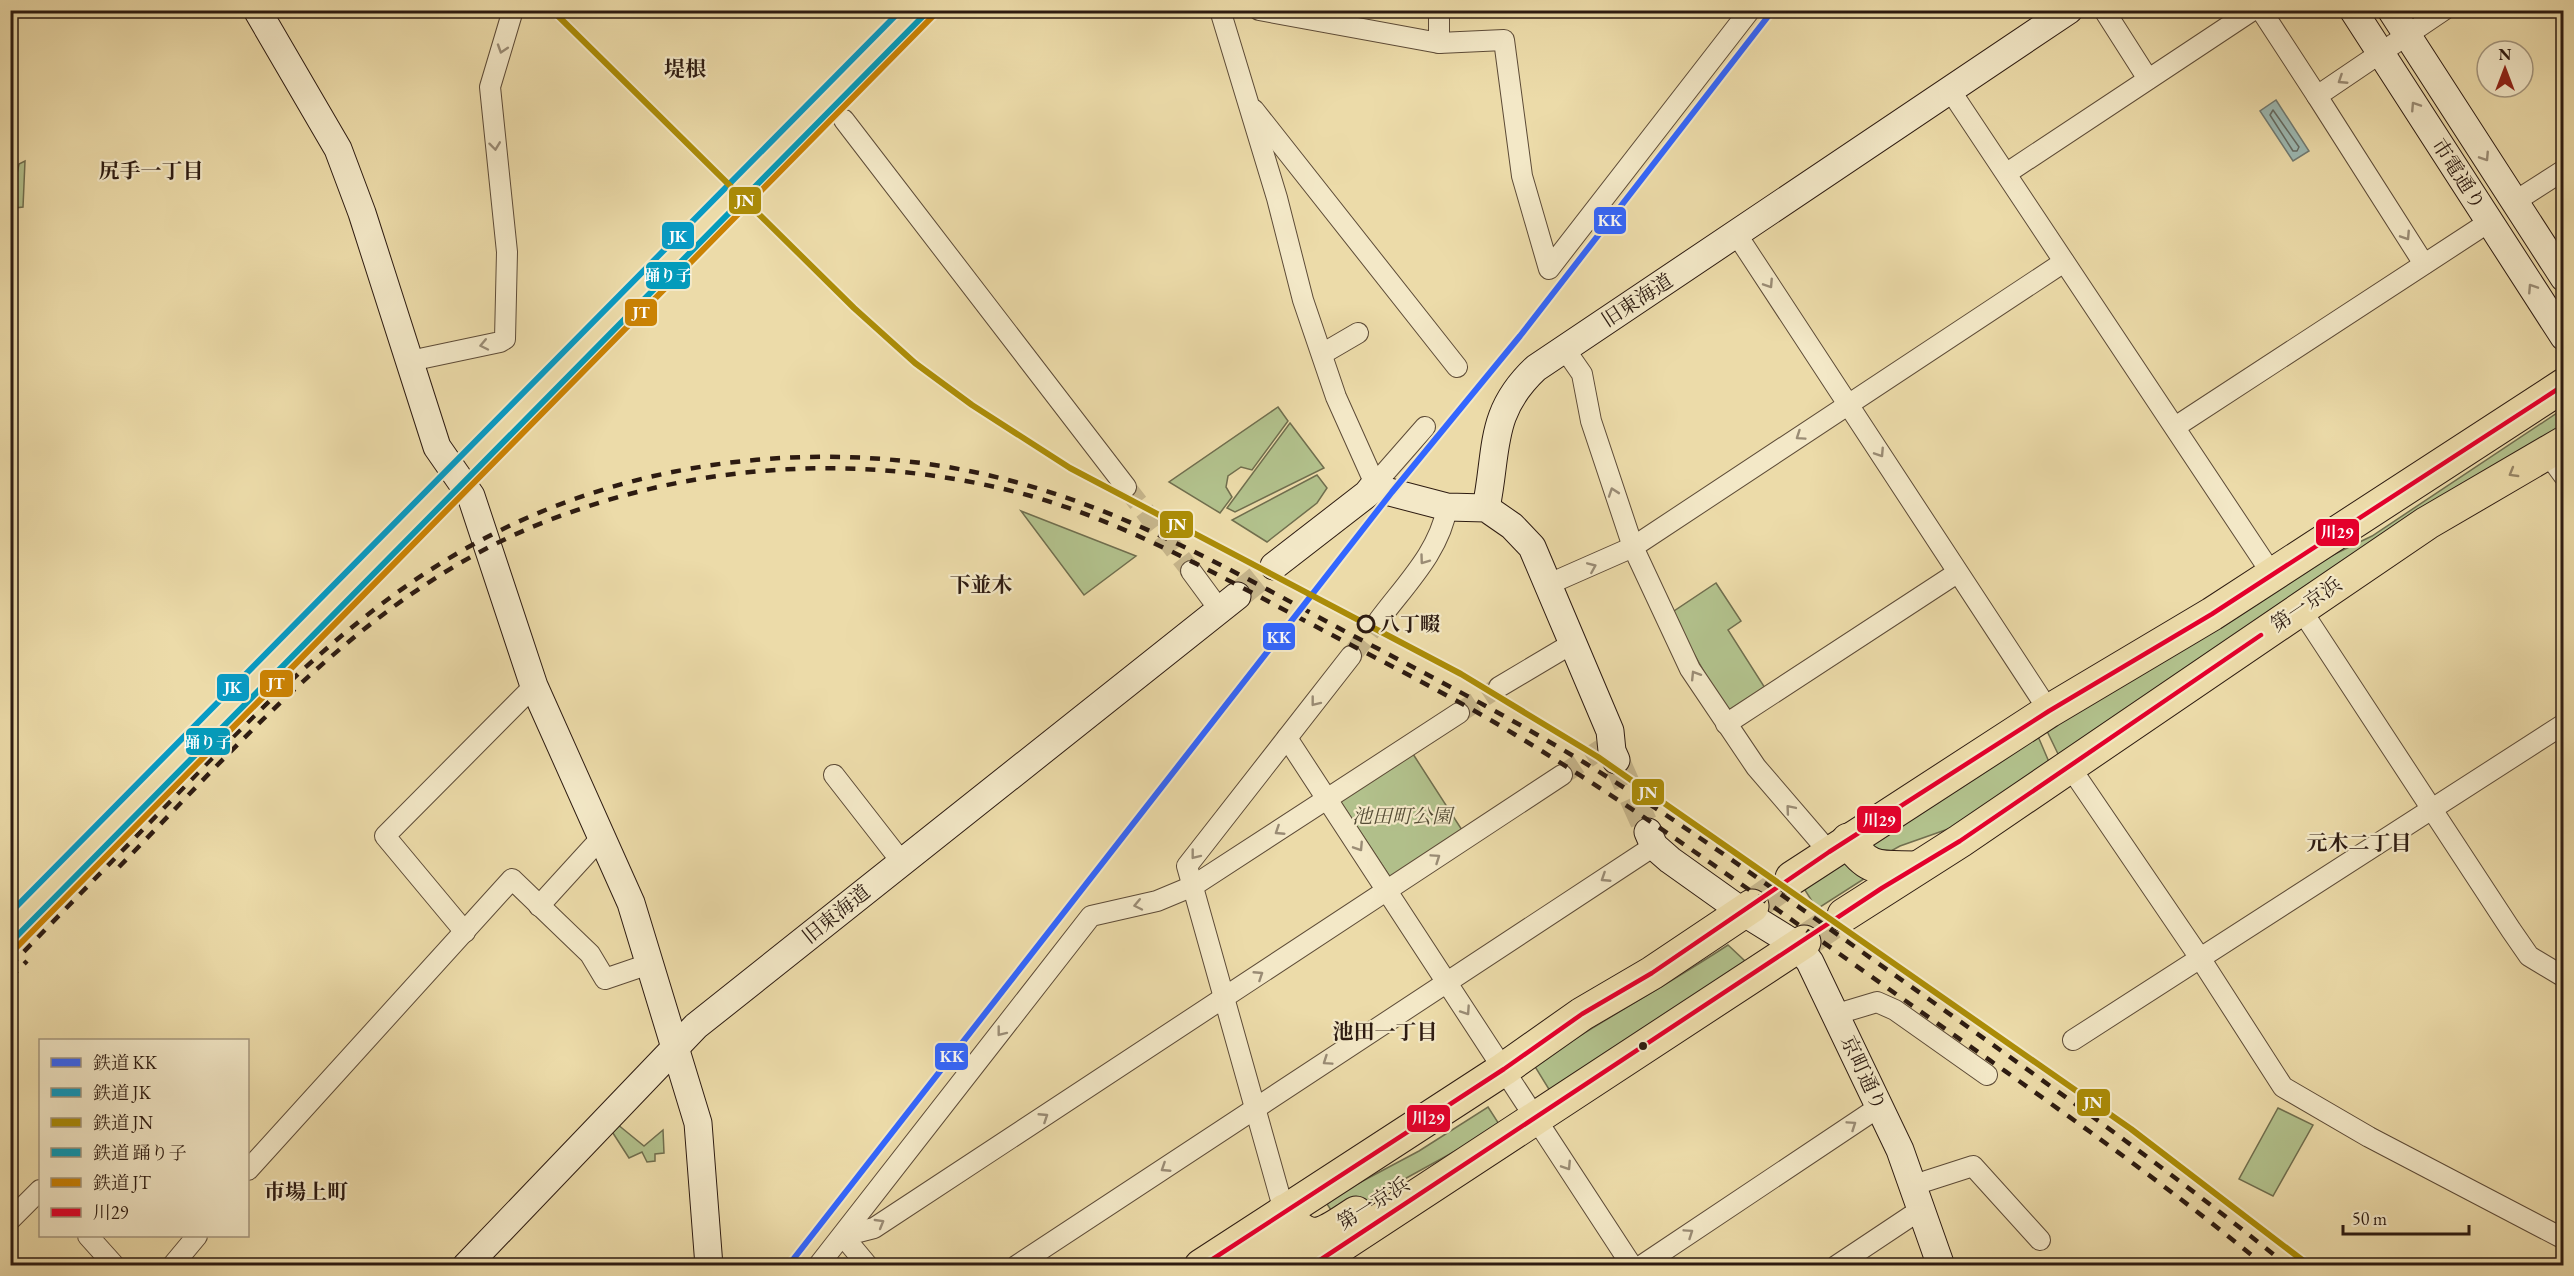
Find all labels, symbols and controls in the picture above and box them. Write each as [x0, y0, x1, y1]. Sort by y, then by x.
north arrow [2475, 39, 2535, 99]
one-way arrow [497, 43, 509, 54]
text: N [2499, 44, 2512, 65]
district label: 堤根 [664, 55, 706, 82]
one-way arrow [2337, 73, 2348, 84]
one-way arrow [2411, 102, 2423, 112]
street label: 市電通り [2426, 133, 2492, 215]
one-way arrow [488, 141, 501, 150]
one-way arrow [2478, 150, 2489, 161]
district label: 尻手一丁目 [99, 157, 204, 184]
line badge: JN [728, 186, 762, 215]
text: JN [734, 190, 754, 211]
line badge: KK [1593, 206, 1627, 235]
text: KK [1598, 210, 1623, 231]
line badge: JK [661, 221, 695, 250]
text: JK [667, 226, 688, 247]
one-way arrow [2399, 229, 2410, 240]
line badge: 踊り子 [645, 261, 691, 290]
text: 踊り子 [644, 265, 692, 286]
street label: 旧東海道 [1596, 267, 1678, 333]
one-way arrow [1762, 277, 1773, 288]
one-way arrow [2528, 284, 2539, 295]
line badge: JT [624, 298, 658, 327]
text: JT [630, 302, 650, 323]
one-way arrow [479, 338, 489, 351]
one-way arrow [1795, 429, 1806, 440]
one-way arrow [1872, 447, 1884, 457]
one-way arrow [2509, 465, 2519, 477]
one-way arrow [1608, 487, 1621, 498]
line badge: JN [1159, 510, 1194, 539]
text: JN [1166, 514, 1186, 535]
line badge: 川29 [2315, 518, 2360, 547]
text: 川29 [2321, 522, 2354, 543]
one-way arrow [1420, 554, 1431, 565]
one-way arrow [1585, 562, 1596, 574]
district label: 下並木 [950, 571, 1013, 598]
street label: 第一京浜 [2266, 571, 2346, 637]
place label: 八丁畷 [1380, 611, 1440, 637]
marker: 八丁畷 [1357, 615, 1375, 633]
line badge: KK [1262, 622, 1296, 651]
text: KK [1267, 627, 1292, 648]
line badge: JT [259, 669, 294, 698]
one-way arrow [1690, 671, 1702, 681]
line badge: JK [216, 673, 250, 702]
text: JT [265, 673, 285, 694]
text: JK [222, 677, 243, 698]
one-way arrow [1312, 695, 1323, 706]
line badge: 踊り子 [185, 727, 231, 756]
text: 踊り子 [184, 732, 232, 753]
line badge: JN [1631, 778, 1665, 806]
text: JN [1637, 782, 1657, 803]
park label: 池田町公園 [1352, 803, 1455, 829]
one-way arrow [1786, 805, 1797, 816]
line badge: 川29 [1856, 805, 1902, 834]
text: 川29 [1863, 810, 1896, 831]
one-way arrow [1274, 824, 1285, 835]
district label: 元木二丁目 [2307, 829, 2412, 856]
one-way arrow [1352, 841, 1363, 852]
one-way arrow [1191, 849, 1202, 860]
one-way arrow [1429, 854, 1440, 865]
one-way arrow [1601, 871, 1611, 883]
street label: 旧東海道 [797, 879, 875, 949]
one-way arrow [1133, 898, 1143, 911]
one-way arrow [1253, 972, 1264, 983]
one-way arrow [1459, 1004, 1470, 1015]
district label: 池田一丁目 [1333, 1018, 1438, 1045]
one-way arrow [997, 1025, 1008, 1036]
street label: 京町通り [1835, 1031, 1893, 1115]
legend [39, 1039, 249, 1237]
unlabelled marker [1637, 1040, 1649, 1052]
line badge: KK [934, 1042, 969, 1071]
text: KK [940, 1046, 965, 1067]
text: 鉄道 KK [93, 1051, 158, 1074]
one-way arrow [1323, 1053, 1334, 1064]
text: 鉄道 JK [93, 1081, 152, 1104]
line badge: JN [2076, 1088, 2111, 1117]
text: JN [2082, 1092, 2102, 1113]
line badge: 川29 [1406, 1104, 1451, 1133]
text: 川29 [1412, 1108, 1445, 1129]
text: 鉄道 JN [93, 1111, 154, 1134]
one-way arrow [1037, 1113, 1048, 1124]
one-way arrow [1845, 1121, 1856, 1132]
text: 鉄道 踊り子 [93, 1141, 187, 1164]
one-way arrow [1560, 1159, 1571, 1170]
one-way arrow [1160, 1161, 1171, 1172]
text: 鉄道 JT [93, 1171, 152, 1194]
street label: 第一京浜 [1332, 1171, 1414, 1235]
district label: 市場上町 [264, 1178, 348, 1205]
scale bar [2343, 1198, 2469, 1236]
text: 川29 [93, 1201, 129, 1224]
text: 50 m [2352, 1207, 2387, 1230]
one-way arrow [874, 1219, 884, 1230]
one-way arrow [1683, 1229, 1694, 1240]

